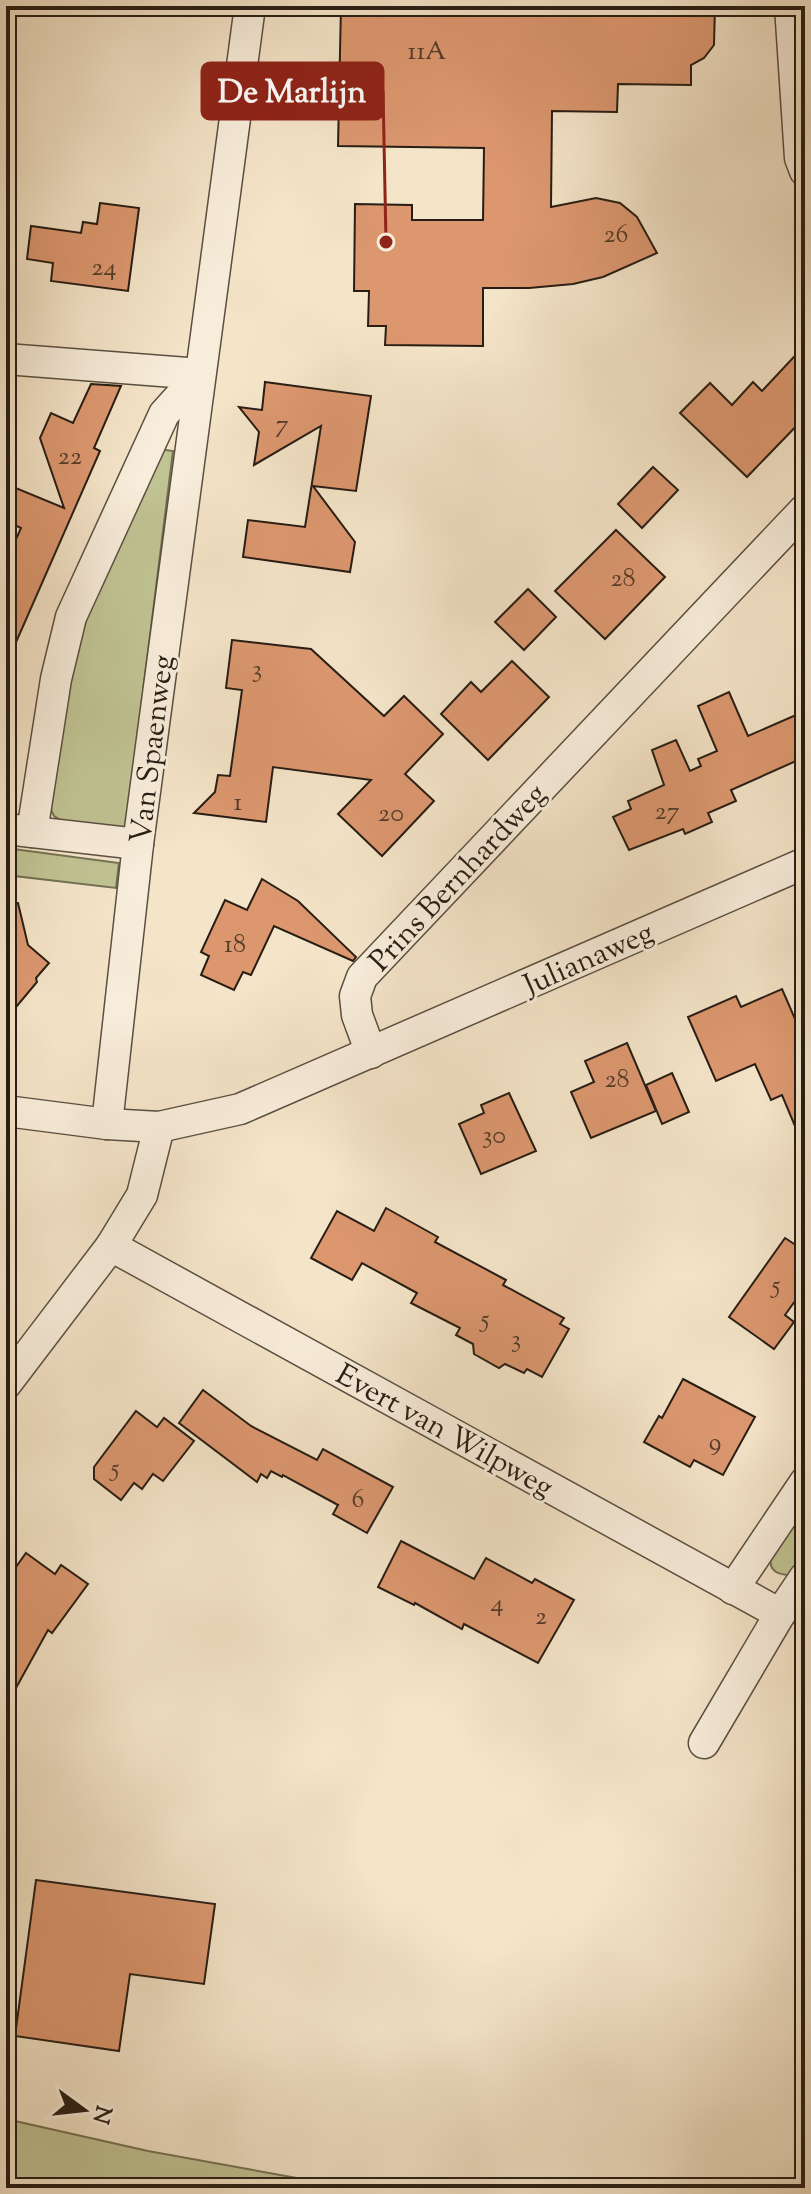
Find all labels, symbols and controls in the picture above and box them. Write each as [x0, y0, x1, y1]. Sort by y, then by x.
house number: 11A [408, 34, 446, 71]
callout: De Marlijn [202, 63, 383, 119]
text: De Marlijn [218, 71, 366, 117]
house number: 26 [603, 217, 629, 254]
house number: 24 [91, 250, 117, 287]
house number: 7 [275, 407, 289, 444]
house number: 22 [58, 439, 82, 476]
house number: 28 [610, 561, 636, 598]
house number: 3 [252, 652, 262, 689]
street label: Van Spaenweg [121, 653, 186, 846]
street label: Prins Bernhardweg [360, 775, 557, 982]
house number: 1 [234, 785, 243, 822]
house number: 27 [654, 794, 680, 831]
house number: 20 [378, 796, 404, 833]
street label: Julianaweg [515, 913, 661, 1009]
house number: 18 [224, 927, 246, 964]
house number: 28 [604, 1062, 630, 1099]
house number: 30 [482, 1118, 506, 1155]
house number: 5 [770, 1268, 781, 1305]
house number: 5 [479, 1302, 490, 1339]
house number: 3 [511, 1322, 521, 1359]
street label: Evert van Wilpweg [327, 1355, 560, 1510]
house number: 9 [709, 1425, 721, 1462]
house number: 5 [109, 1451, 120, 1488]
house number: 6 [352, 1482, 364, 1519]
house number: 4 [490, 1586, 504, 1623]
house number: 2 [535, 1599, 547, 1636]
north arrow [44, 2070, 124, 2150]
text: N [83, 2102, 118, 2127]

